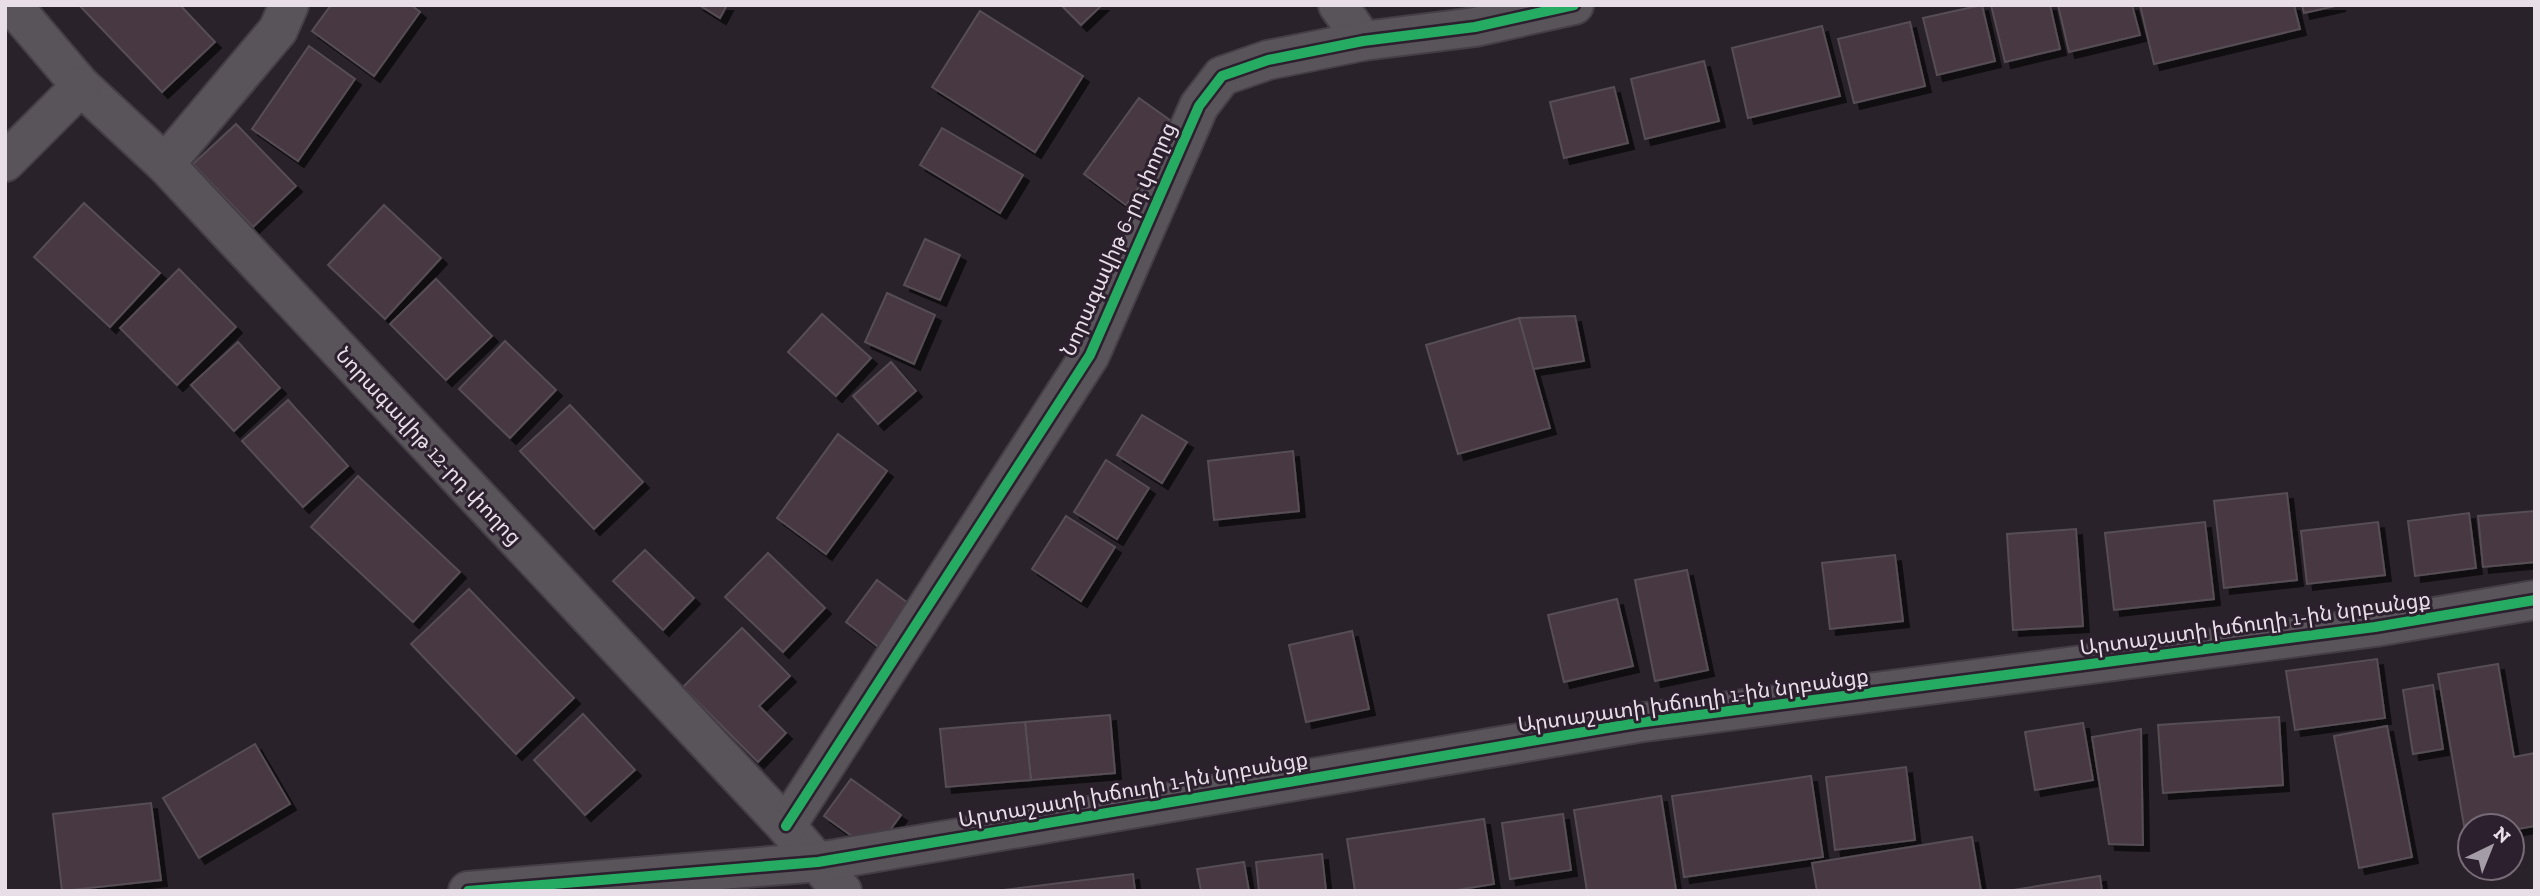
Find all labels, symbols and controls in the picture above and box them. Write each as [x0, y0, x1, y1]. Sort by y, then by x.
street label: Նորագավիթ 6-րդ փողոց [1055, 118, 1181, 360]
street label: Նորագավիթ 12-րդ փողոց [331, 342, 527, 550]
street label: Արտաշատի խճուղի 1-ին նրբանցք [2078, 586, 2432, 660]
street label: Արտաշատի խճուղի 1-ին նրբանցք [1516, 663, 1870, 737]
street label: Արտաշատի խճուղի 1-ին նրբանցք [956, 746, 1310, 832]
north arrow [2456, 812, 2526, 882]
text: N [2489, 822, 2515, 848]

